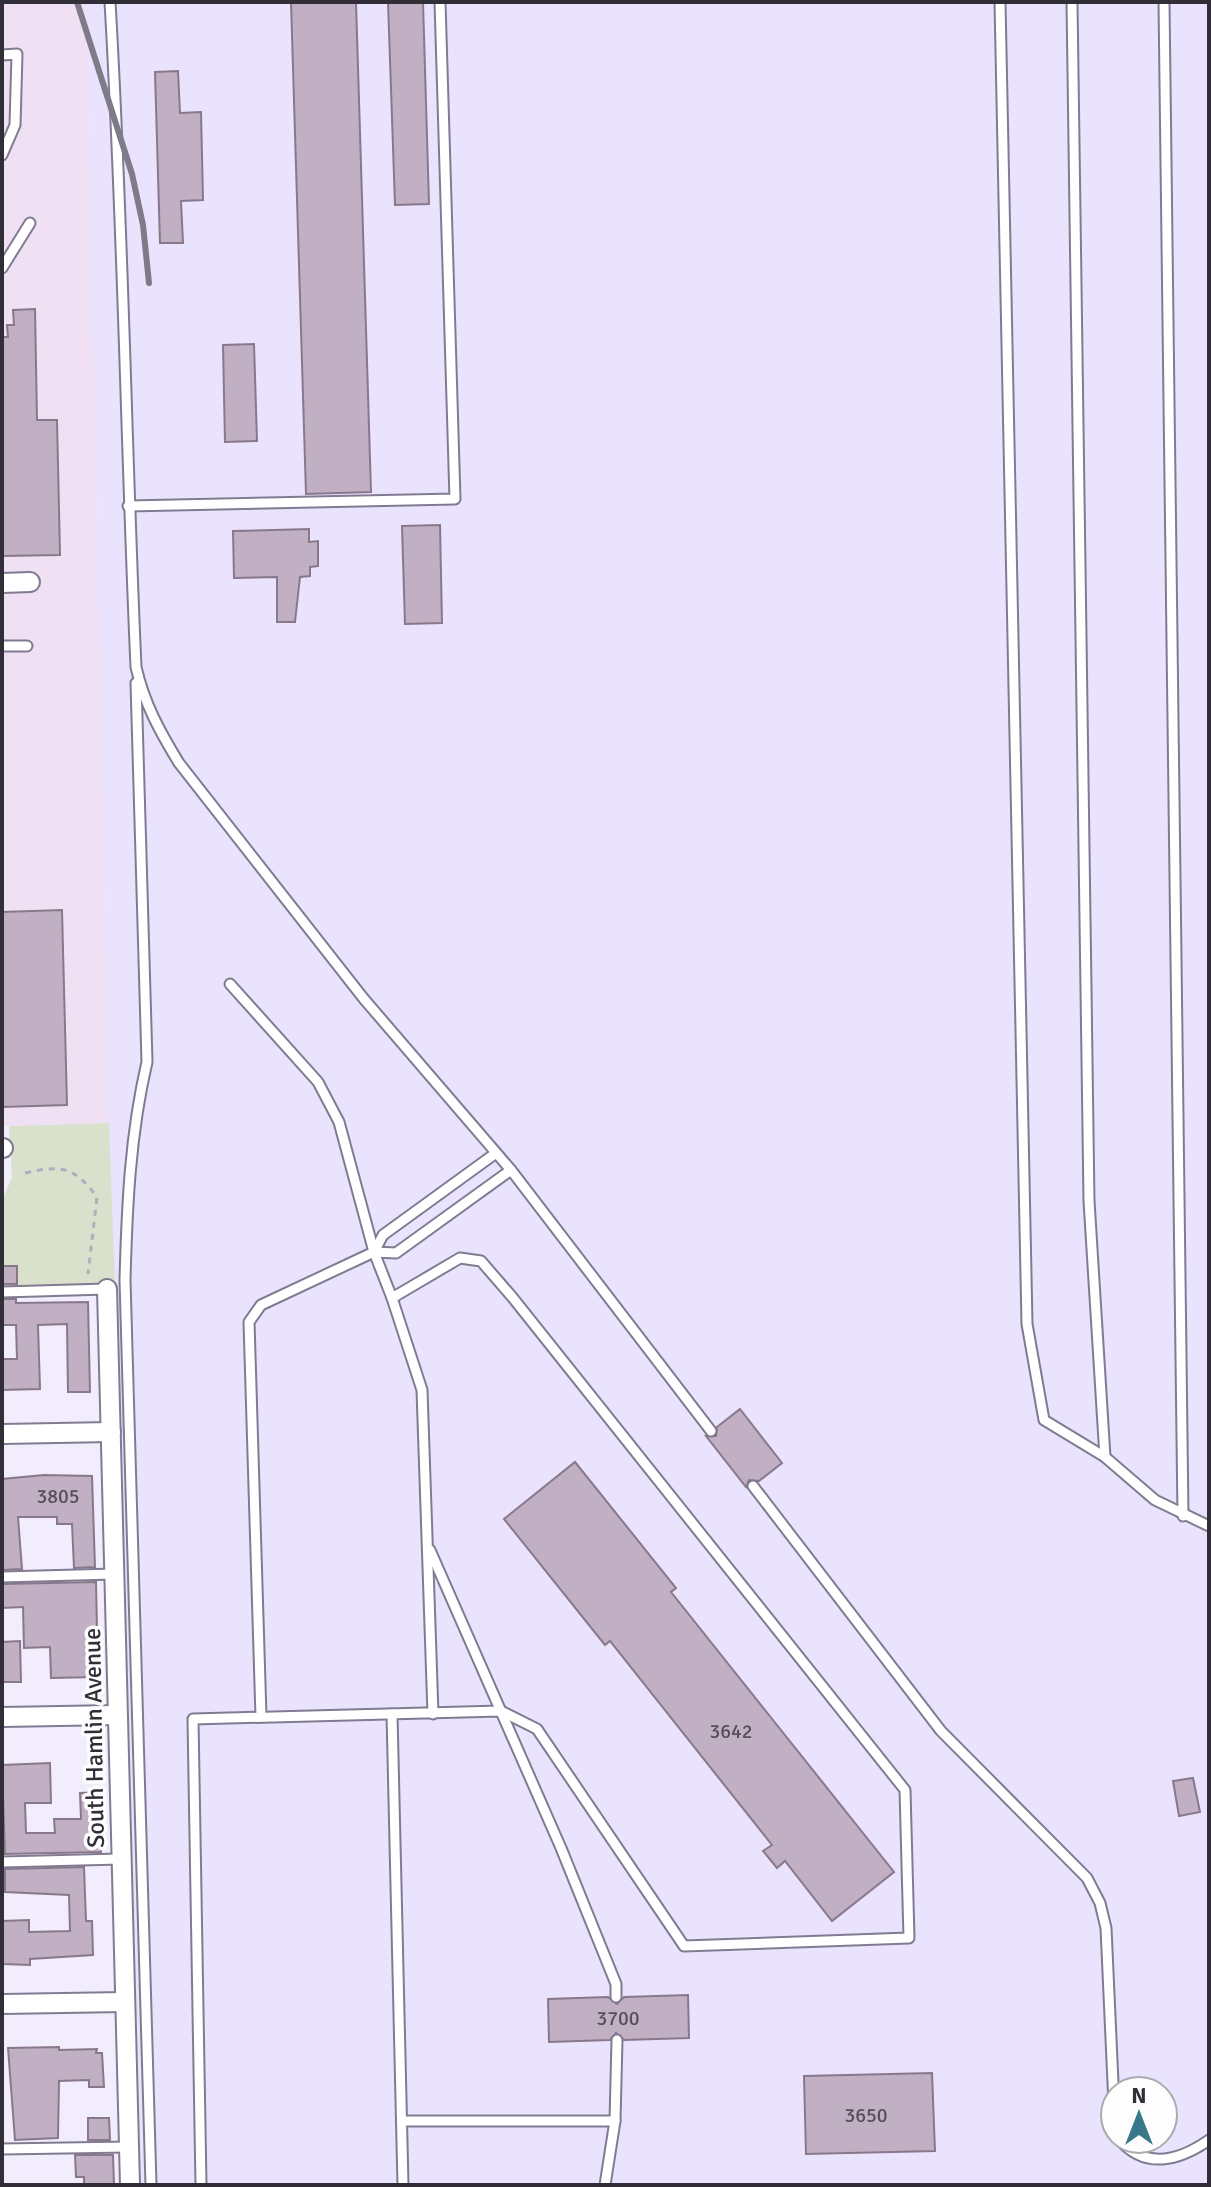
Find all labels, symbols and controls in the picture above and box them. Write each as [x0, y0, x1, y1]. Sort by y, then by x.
house number: 3805 [36, 1484, 80, 1509]
street label: South Hamlin Avenue [77, 1628, 111, 1848]
house number: 3642 [709, 1719, 753, 1744]
house number: 3700 [596, 2006, 640, 2031]
north arrow [1099, 2075, 1179, 2155]
text: N [1131, 2082, 1147, 2109]
house number: 3650 [844, 2103, 888, 2128]

